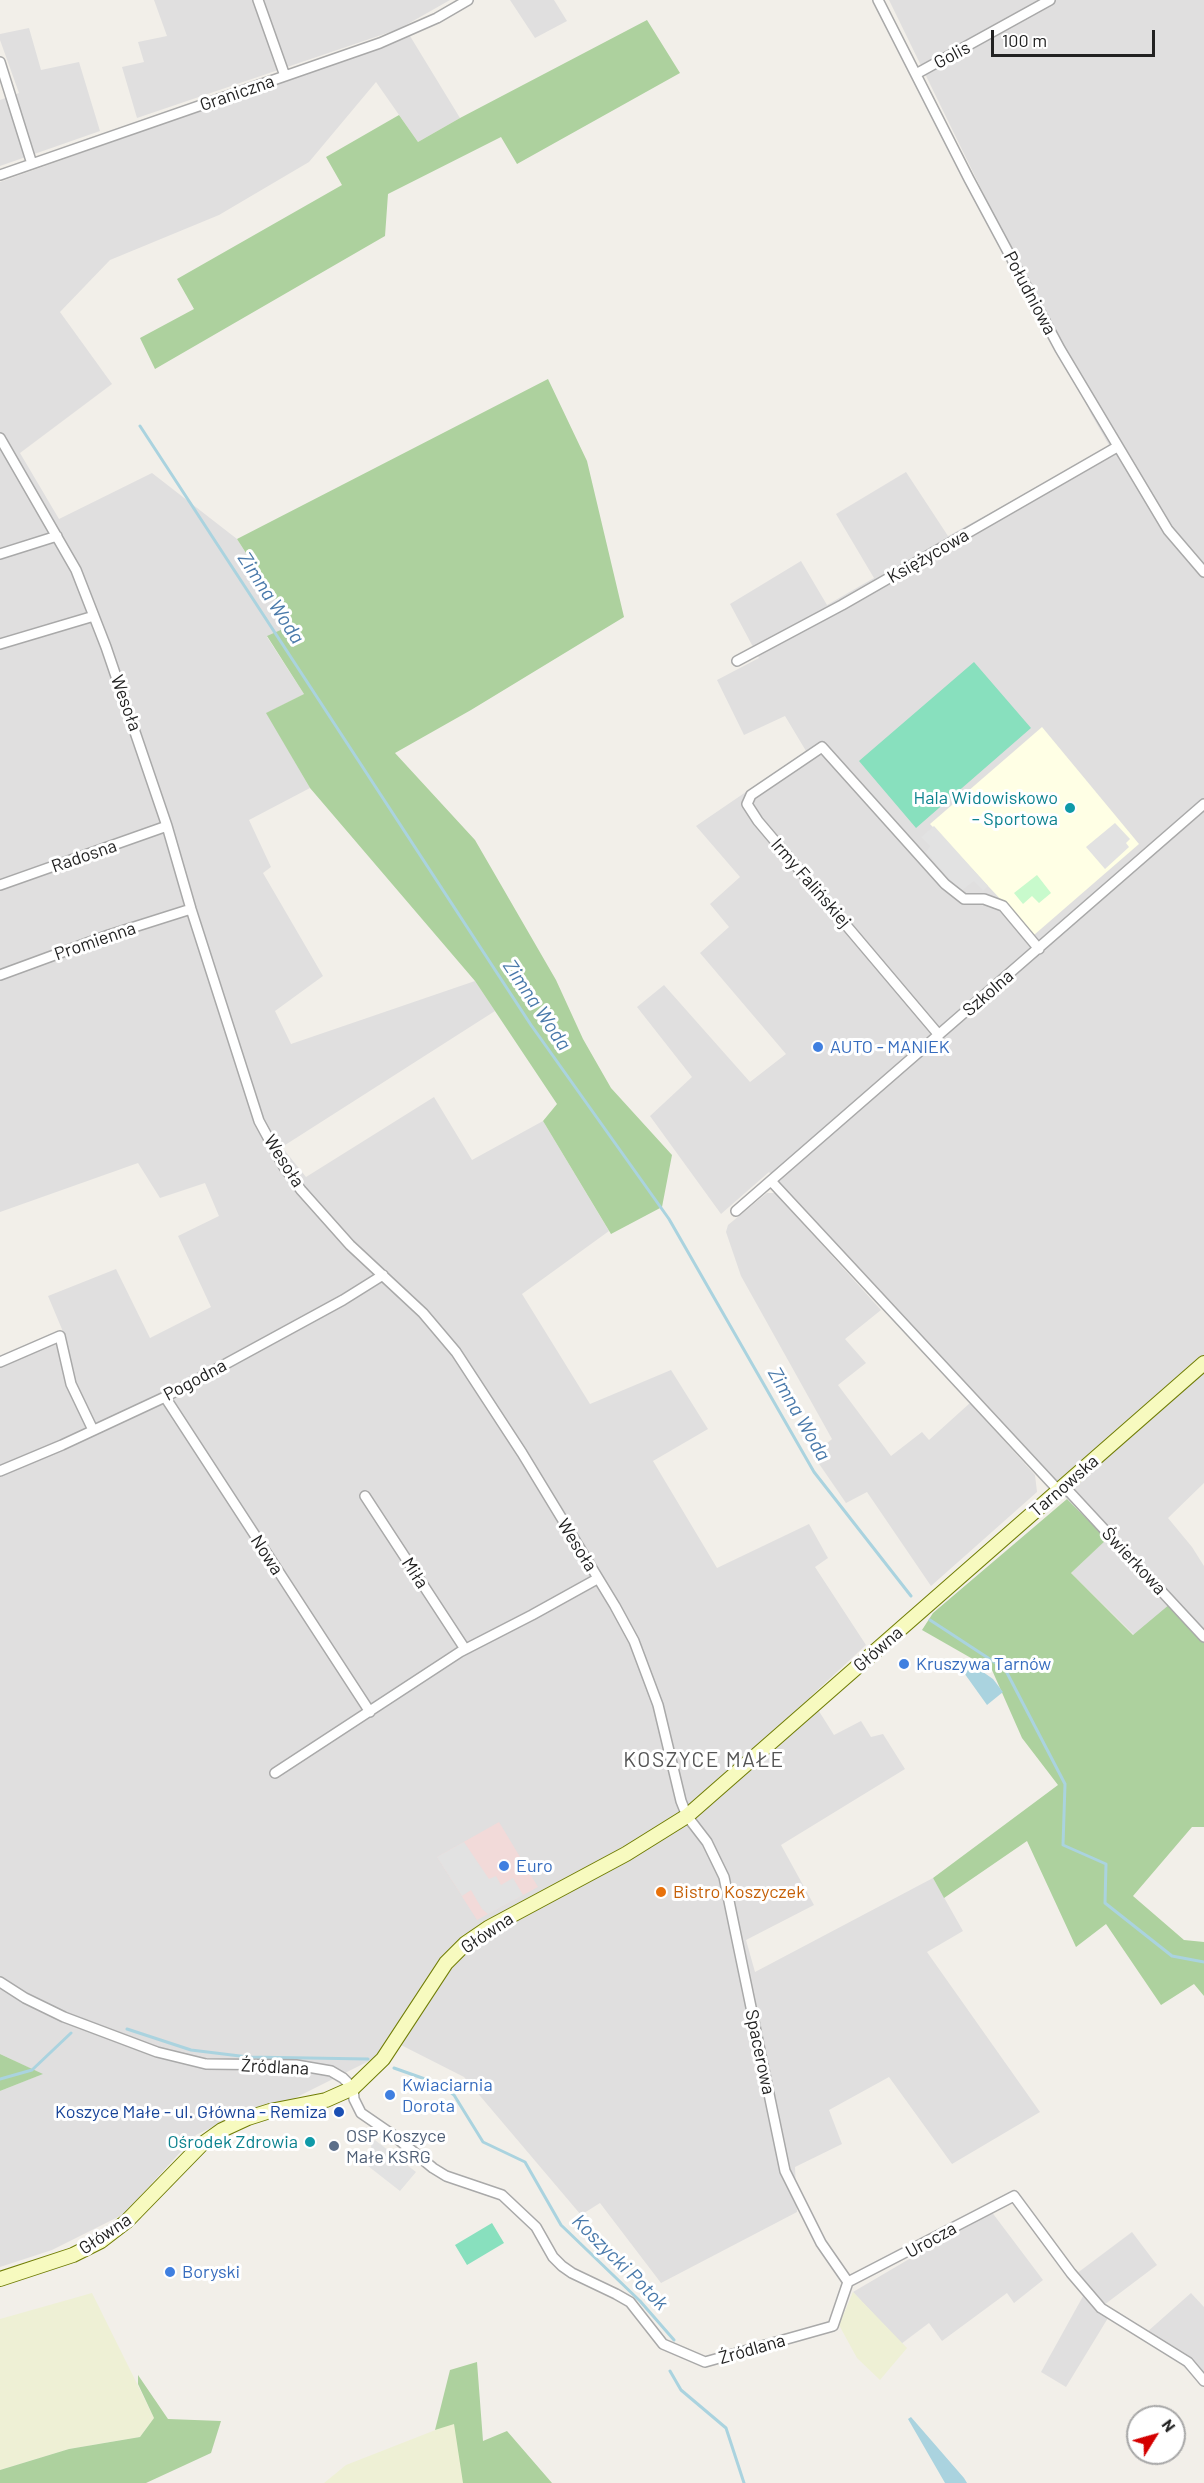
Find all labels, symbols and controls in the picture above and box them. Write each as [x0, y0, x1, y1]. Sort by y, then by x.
scale bar [994, 18, 1158, 56]
text: 100 m [1002, 29, 1047, 51]
street label: Golis [930, 36, 974, 74]
street label: Graniczna [197, 70, 277, 116]
street label: Południowa [999, 248, 1061, 338]
street label: Księżycowa [883, 524, 973, 588]
water label: Zimna Woda [233, 548, 309, 648]
street label: Wesoła [106, 672, 146, 734]
place label: Hala Widowiskowo – Sportowa [914, 787, 1058, 830]
marker: Hala Widowiskowo – Sportowa [1063, 801, 1077, 815]
street label: Irmy Falińskiej [766, 834, 856, 932]
street label: Radosna [49, 835, 119, 877]
street label: Promienna [51, 917, 139, 965]
water label: Zimna Woda [498, 955, 576, 1055]
street label: Szkolna [958, 965, 1018, 1021]
place label: AUTO - MANIEK [830, 1036, 950, 1058]
marker: AUTO - MANIEK [811, 1040, 825, 1054]
street label: Wesoła [259, 1131, 309, 1191]
street label: Pogodna [160, 1354, 230, 1406]
water label: Zimna Woda [763, 1363, 835, 1465]
street label: Tarnowska [1025, 1450, 1103, 1522]
street label: Wesoła [552, 1515, 602, 1575]
street label: Świerkowa [1097, 1523, 1171, 1599]
street label: Nowa [246, 1531, 288, 1579]
street label: Miła [397, 1553, 433, 1593]
street label: Główna [849, 1622, 907, 1676]
place label: Kruszywa Tarnów [916, 1653, 1051, 1675]
marker: Kruszywa Tarnów [897, 1657, 911, 1671]
district label: KOSZYCE MAŁE [623, 1747, 785, 1773]
place label: Euro [516, 1855, 553, 1877]
marker: Euro [497, 1859, 511, 1873]
place label: Bistro Koszyczek [673, 1881, 805, 1903]
marker: Bistro Koszyczek [654, 1885, 668, 1899]
street label: Główna [457, 1908, 517, 1958]
street label: Spacerowa [740, 2007, 780, 2097]
street label: Źródlana [240, 2054, 310, 2080]
place label: Kwiaciarnia Dorota [402, 2074, 493, 2116]
marker: Kwiaciarnia Dorota [383, 2088, 397, 2102]
place label: Koszyce Małe - ul. Główna - Remiza [55, 2101, 327, 2123]
marker: Koszyce Małe - ul. Główna - Remiza [332, 2105, 346, 2119]
place label: OSP Koszyce Małe KSRG [346, 2125, 446, 2168]
place label: Ośrodek Zdrowia [167, 2131, 298, 2153]
marker: Ośrodek Zdrowia [303, 2135, 317, 2149]
marker: OSP Koszyce Małe KSRG [327, 2139, 341, 2153]
street label: Główna [75, 2209, 135, 2259]
water label: Koszycki Potok [567, 2209, 673, 2315]
street label: Urocza [902, 2217, 960, 2263]
place label: Boryski [182, 2261, 240, 2283]
marker: Boryski [163, 2265, 177, 2279]
street label: Źródlana [716, 2329, 788, 2369]
north arrow [1126, 2405, 1186, 2465]
text: N [1158, 2415, 1180, 2435]

